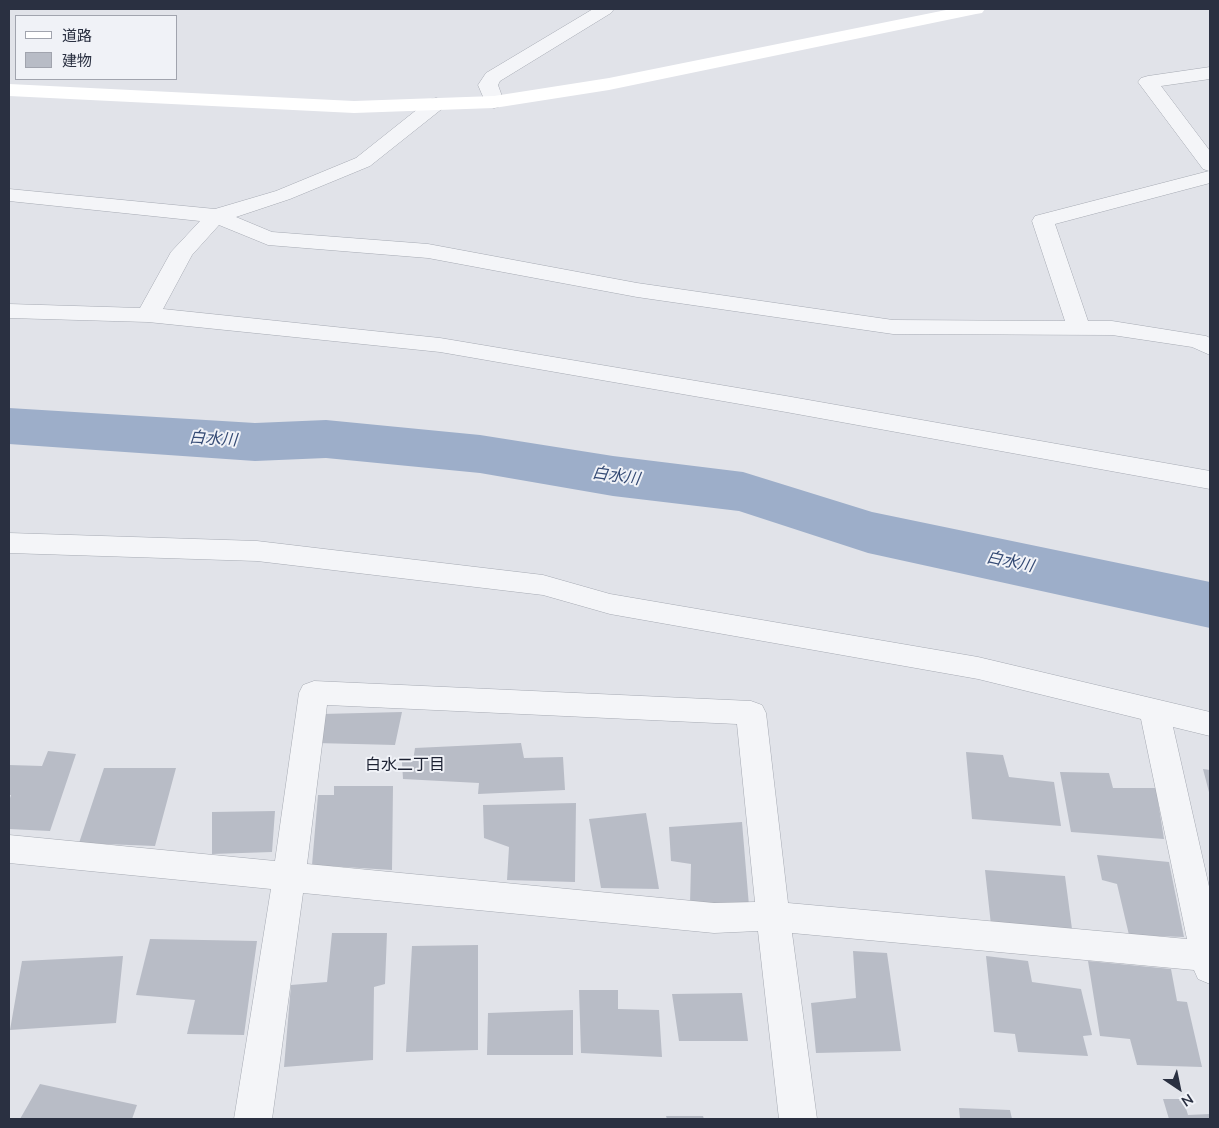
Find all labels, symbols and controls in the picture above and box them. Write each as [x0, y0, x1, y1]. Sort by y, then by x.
legend [15, 15, 178, 80]
text: 道路 [62, 26, 92, 45]
text: 建物 [62, 51, 92, 70]
water label: 白水川 [188, 428, 238, 450]
water label: 白水川 [591, 463, 641, 489]
water label: 白水川 [985, 548, 1035, 576]
district label: 白水二丁目 [365, 755, 445, 775]
north arrow [1154, 1063, 1204, 1113]
text: N [1178, 1090, 1197, 1111]

